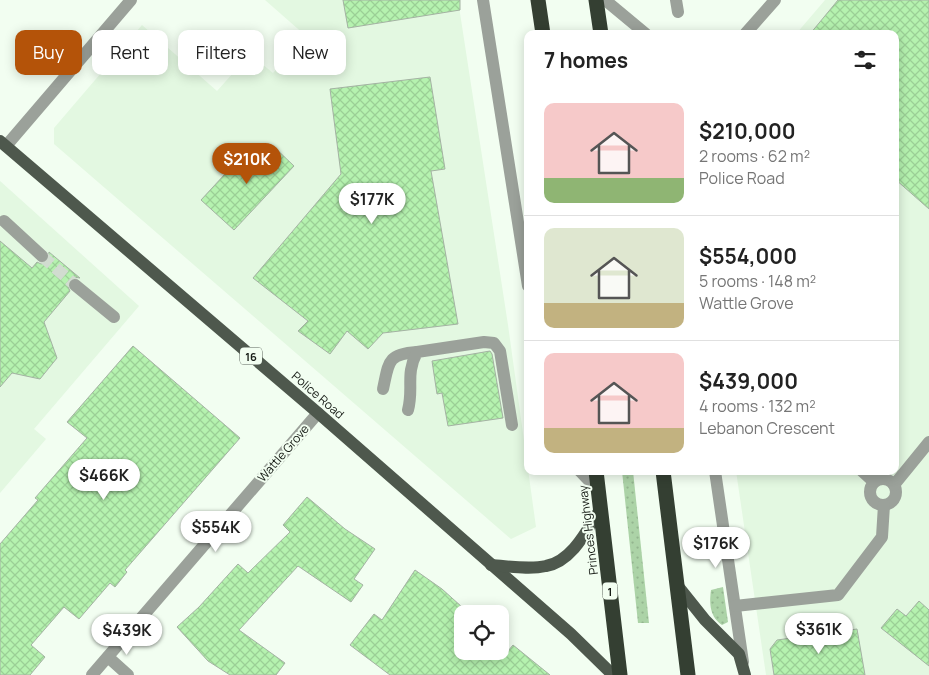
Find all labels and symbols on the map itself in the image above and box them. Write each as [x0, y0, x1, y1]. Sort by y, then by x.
pin: $210K [212, 142, 282, 185]
pin: $177K [337, 182, 407, 225]
road number: 16 [240, 348, 262, 364]
street label: Police Road [288, 368, 348, 422]
street label: Wattle Grove [253, 421, 313, 485]
pin: $466K [69, 458, 139, 501]
street label: Princes Highway [574, 483, 602, 576]
pin: $554K [181, 510, 251, 553]
pin: $176K [681, 526, 751, 569]
road number: 1 [602, 582, 618, 600]
pin: $361K [784, 612, 854, 655]
pin: $439K [92, 614, 162, 656]

